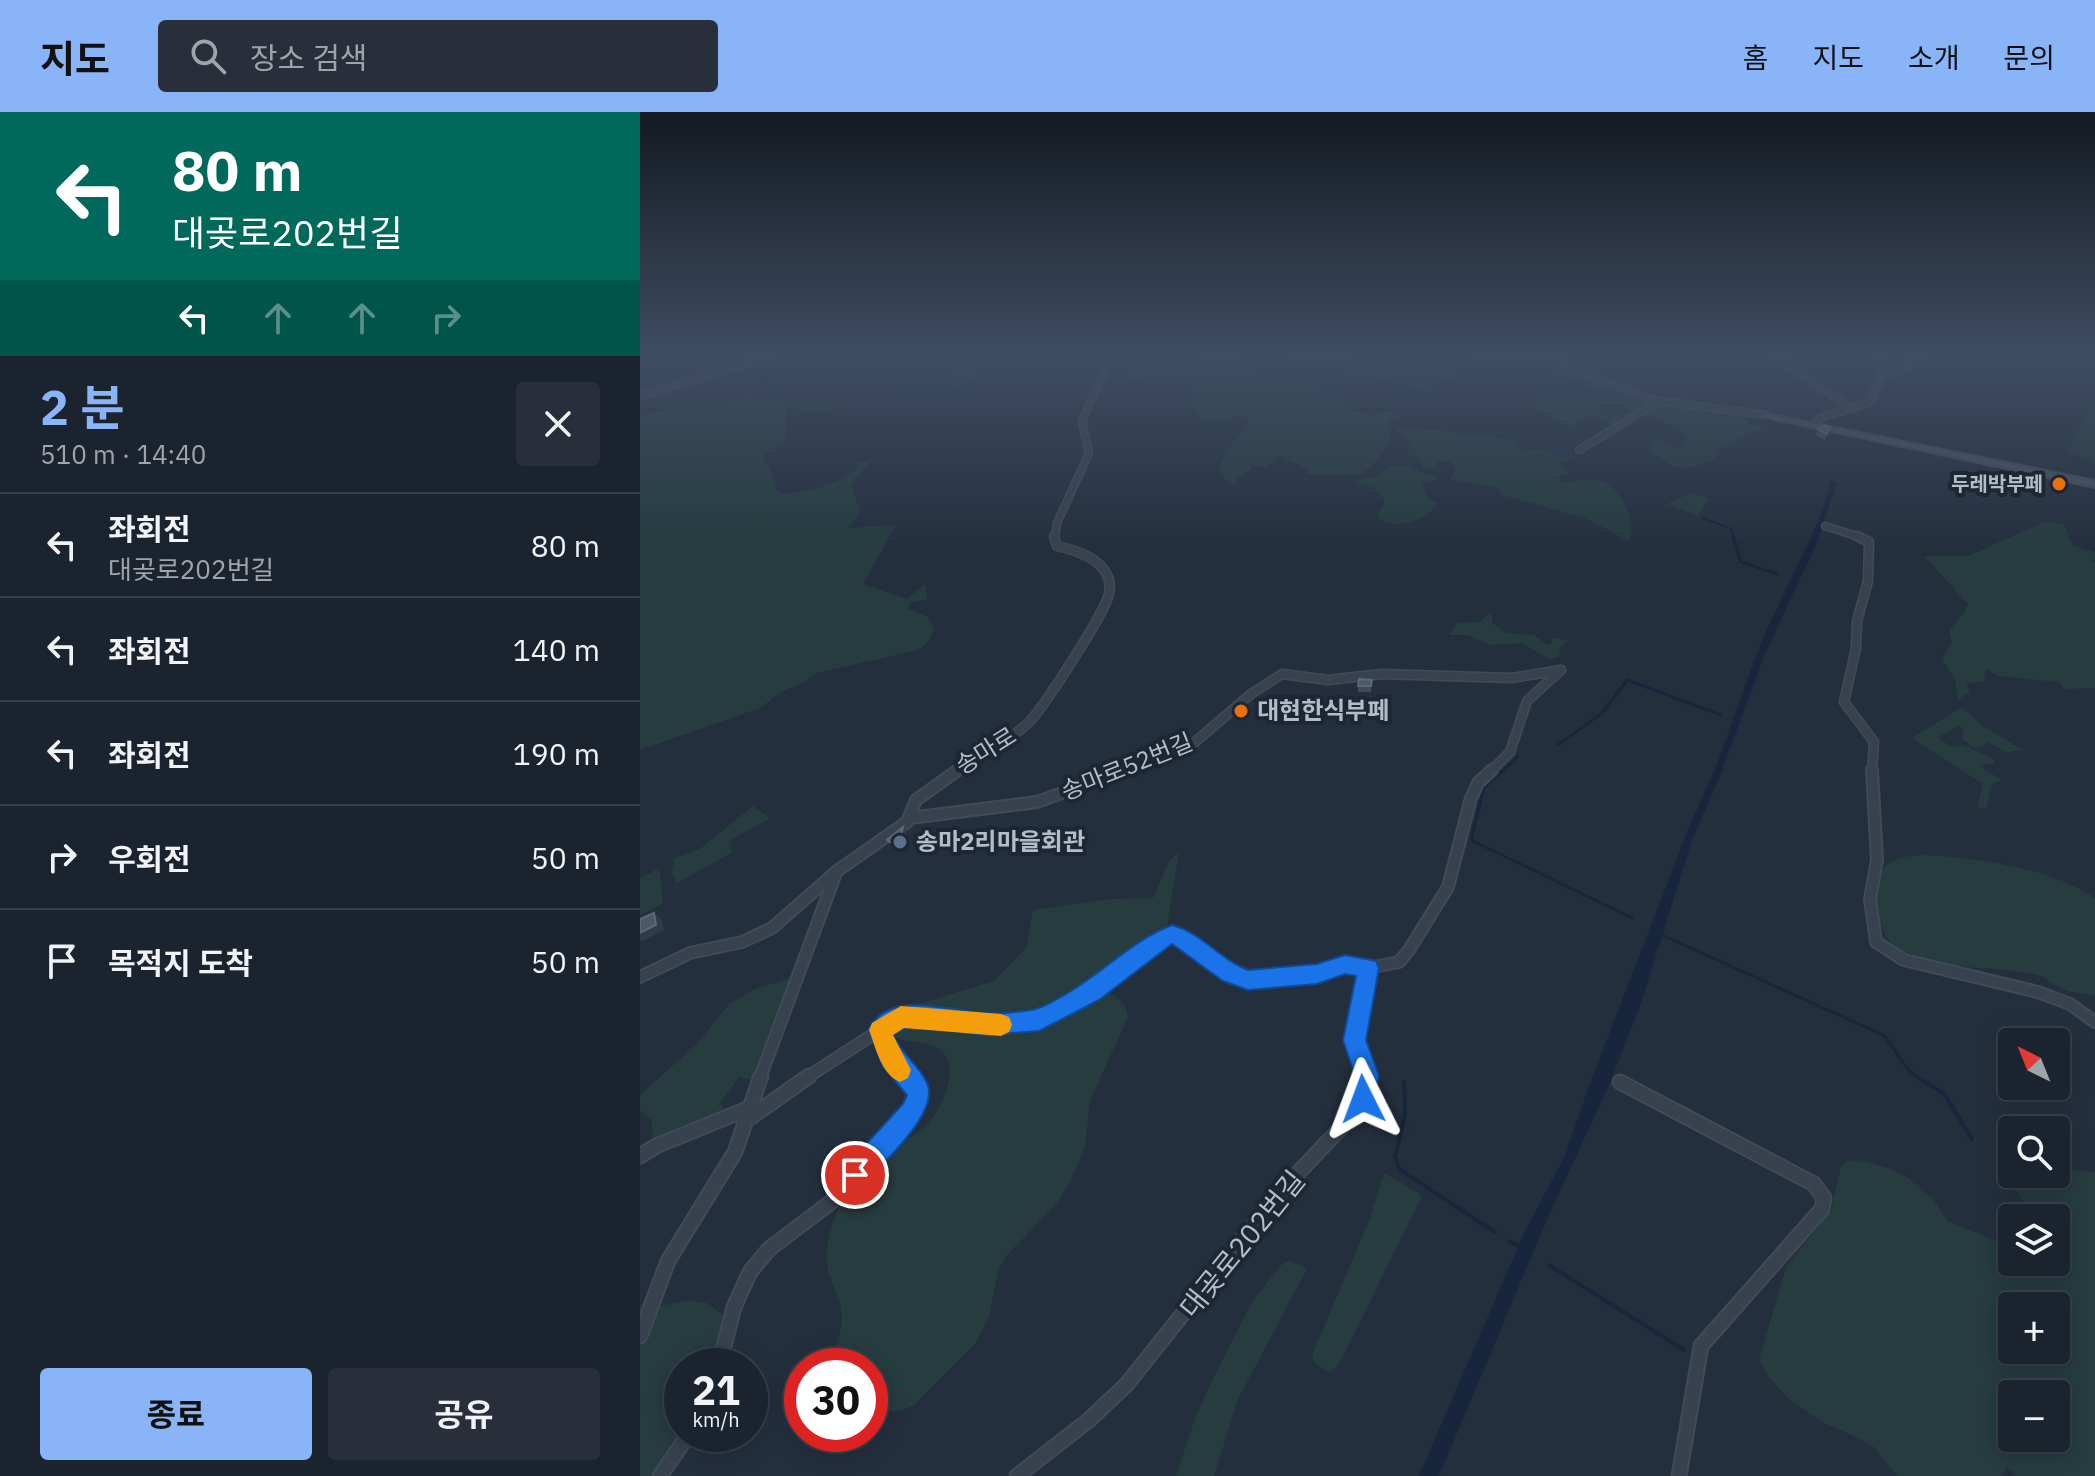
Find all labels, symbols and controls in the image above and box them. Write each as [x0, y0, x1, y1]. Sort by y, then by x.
search box [158, 20, 718, 92]
text: 지도 [40, 34, 110, 83]
icon: search [186, 34, 230, 78]
text: 장소 검색 [250, 38, 367, 77]
text: 홈 [1743, 39, 1768, 76]
text: 지도 [1812, 39, 1864, 76]
text: 소개 [1908, 39, 1959, 76]
text: 문의 [2003, 39, 2055, 76]
text: 80 m [172, 134, 302, 206]
icon: left [40, 144, 144, 248]
text: 대곶로202번길 [172, 209, 402, 256]
icon: left [172, 296, 216, 340]
icon: ahead [256, 296, 300, 340]
icon: ahead [340, 296, 384, 340]
icon: right [424, 296, 468, 340]
text: 2 분 [40, 376, 124, 438]
button: close [516, 382, 600, 466]
text: 510 m · 14:40 [40, 437, 206, 471]
place label: 두레박부페 [1951, 470, 2043, 497]
marker: 두레박부페 [2050, 475, 2068, 493]
text: 좌회전 [108, 509, 191, 548]
icon: left [40, 523, 84, 567]
text: 80 m [531, 526, 600, 565]
text: 대곶로202번길 [108, 552, 274, 586]
icon: left [40, 627, 84, 671]
text: 140 m [513, 630, 600, 669]
text: 좌회전 [108, 631, 191, 670]
place label: 대현한식부페 [1257, 694, 1389, 726]
marker: 대현한식부페 [1232, 702, 1250, 720]
street label: 송마로 [949, 719, 1022, 781]
street label: 송마로52번길 [1056, 725, 1197, 807]
icon: left [40, 731, 84, 775]
text: 190 m [513, 734, 600, 773]
text: 좌회전 [108, 735, 191, 774]
place label: 송마2리마을회관 [916, 825, 1085, 857]
marker: 송마2리마을회관 [891, 833, 909, 851]
icon: right [40, 835, 84, 879]
text: 50 m [531, 838, 600, 877]
text: 우회전 [108, 839, 191, 878]
icon: arrive [40, 939, 84, 983]
text: 50 m [531, 942, 600, 981]
text: 목적지 도착 [108, 943, 253, 982]
north arrow [1998, 1028, 2070, 1100]
map controls [1998, 1028, 2070, 1452]
position arrow [1321, 1057, 1405, 1141]
button: search [1998, 1116, 2070, 1188]
pin [821, 1141, 889, 1209]
icon: arrive [833, 1153, 877, 1197]
street label: 대곶로202번길 [1171, 1162, 1312, 1325]
button: layers [1998, 1204, 2070, 1276]
button: + [1998, 1292, 2070, 1364]
speed limit sign: 30 [784, 1348, 888, 1452]
text: 21 [692, 1364, 740, 1416]
button: 종료 [40, 1368, 312, 1460]
button: 공유 [328, 1368, 600, 1460]
button: − [1998, 1380, 2070, 1452]
text: km/h [692, 1406, 740, 1433]

